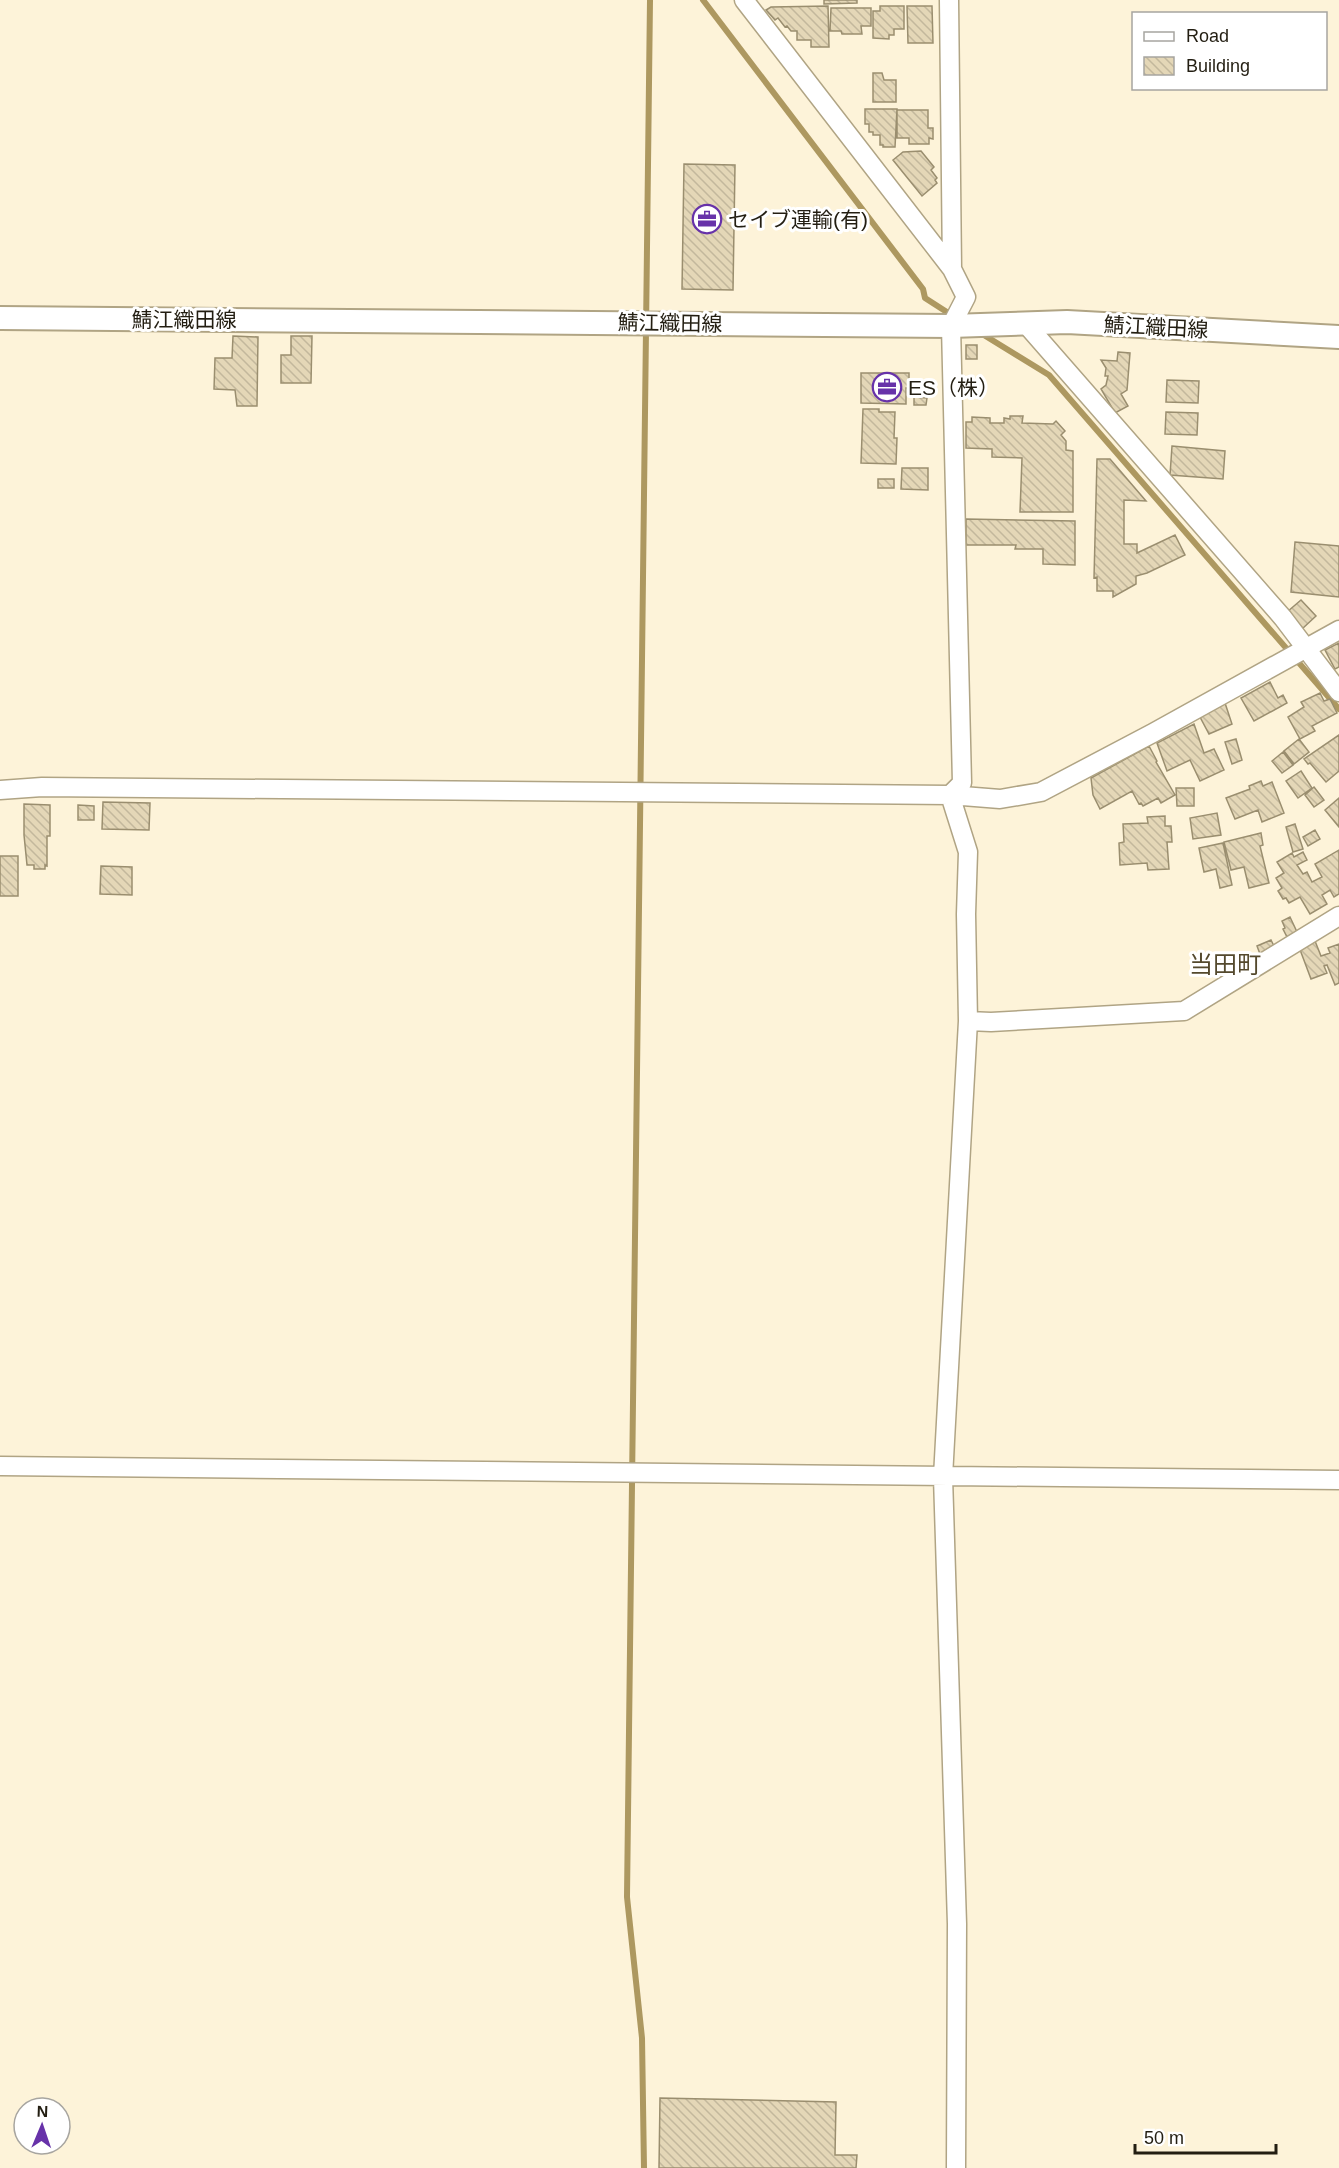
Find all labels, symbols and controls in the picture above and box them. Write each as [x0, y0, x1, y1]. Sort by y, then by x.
legend [1132, 12, 1327, 90]
text: Road [1186, 26, 1229, 46]
text: Building [1186, 56, 1250, 76]
office icon: セイブ運輸(有) [691, 203, 723, 235]
place label: セイブ運輸(有) [728, 208, 868, 231]
street label: 鯖江織田線 [132, 308, 237, 331]
street label: 鯖江織田線 [617, 311, 723, 335]
street label: 鯖江織田線 [1103, 313, 1209, 341]
office icon: ES（株） [871, 371, 903, 403]
place label: ES（株） [908, 376, 999, 399]
district label: 当田町 [1189, 951, 1261, 978]
north arrow [12, 2096, 72, 2156]
text: N [36, 2103, 49, 2120]
scale bar [1135, 2117, 1276, 2155]
text: 50 m [1144, 2128, 1184, 2148]

